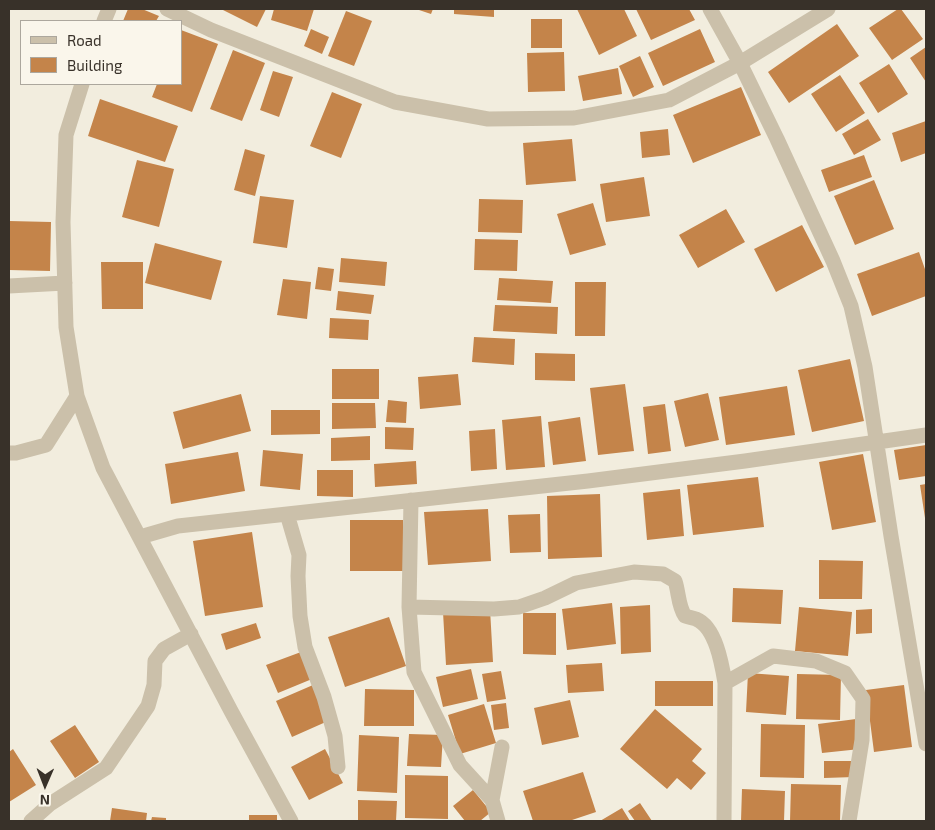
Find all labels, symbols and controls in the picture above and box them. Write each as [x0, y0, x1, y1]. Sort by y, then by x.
legend [20, 20, 182, 85]
text: Road [67, 31, 102, 49]
text: Building [67, 56, 122, 74]
north arrow [20, 760, 70, 810]
text: N [40, 792, 50, 809]

